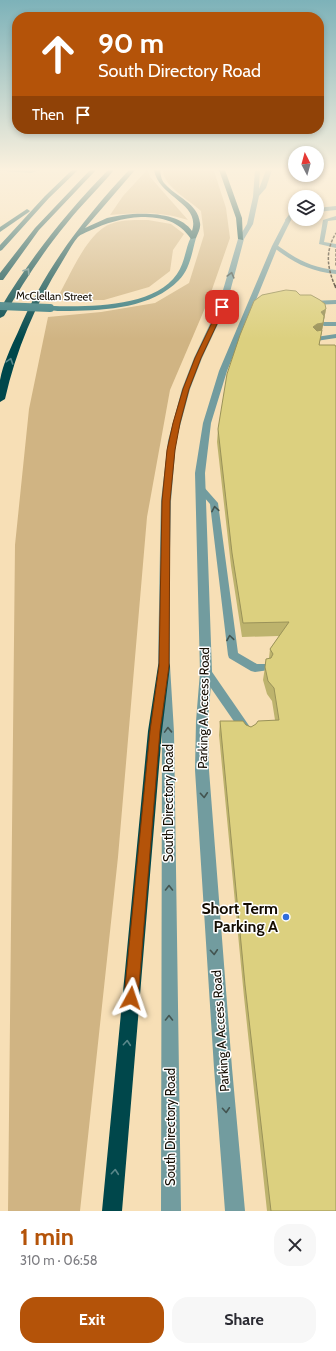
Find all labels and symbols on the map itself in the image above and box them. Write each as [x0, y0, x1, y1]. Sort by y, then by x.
north arrow [288, 146, 324, 182]
one-way arrow [22, 268, 30, 275]
one-way arrow [227, 271, 235, 278]
street label: McClellan Street [16, 288, 92, 304]
pin [205, 290, 239, 324]
one-way arrow [5, 358, 14, 365]
one-way arrow [211, 506, 219, 512]
one-way arrow [226, 635, 235, 641]
street label: Parking A Access Road [194, 647, 212, 769]
one-way arrow [164, 727, 172, 733]
street label: South Directory Road [160, 744, 176, 862]
one-way arrow [199, 792, 208, 798]
one-way arrow [165, 885, 173, 891]
place label: Short Term Parking A [201, 899, 278, 936]
marker: Short Term Parking A [281, 912, 291, 922]
one-way arrow [210, 949, 219, 955]
street label: Parking A Access Road [208, 970, 232, 1092]
position arrow [110, 977, 152, 1019]
one-way arrow [165, 1015, 173, 1021]
one-way arrow [122, 1040, 131, 1046]
street label: South Directory Road [162, 1068, 178, 1186]
one-way arrow [221, 1107, 230, 1113]
one-way arrow [111, 1169, 120, 1175]

